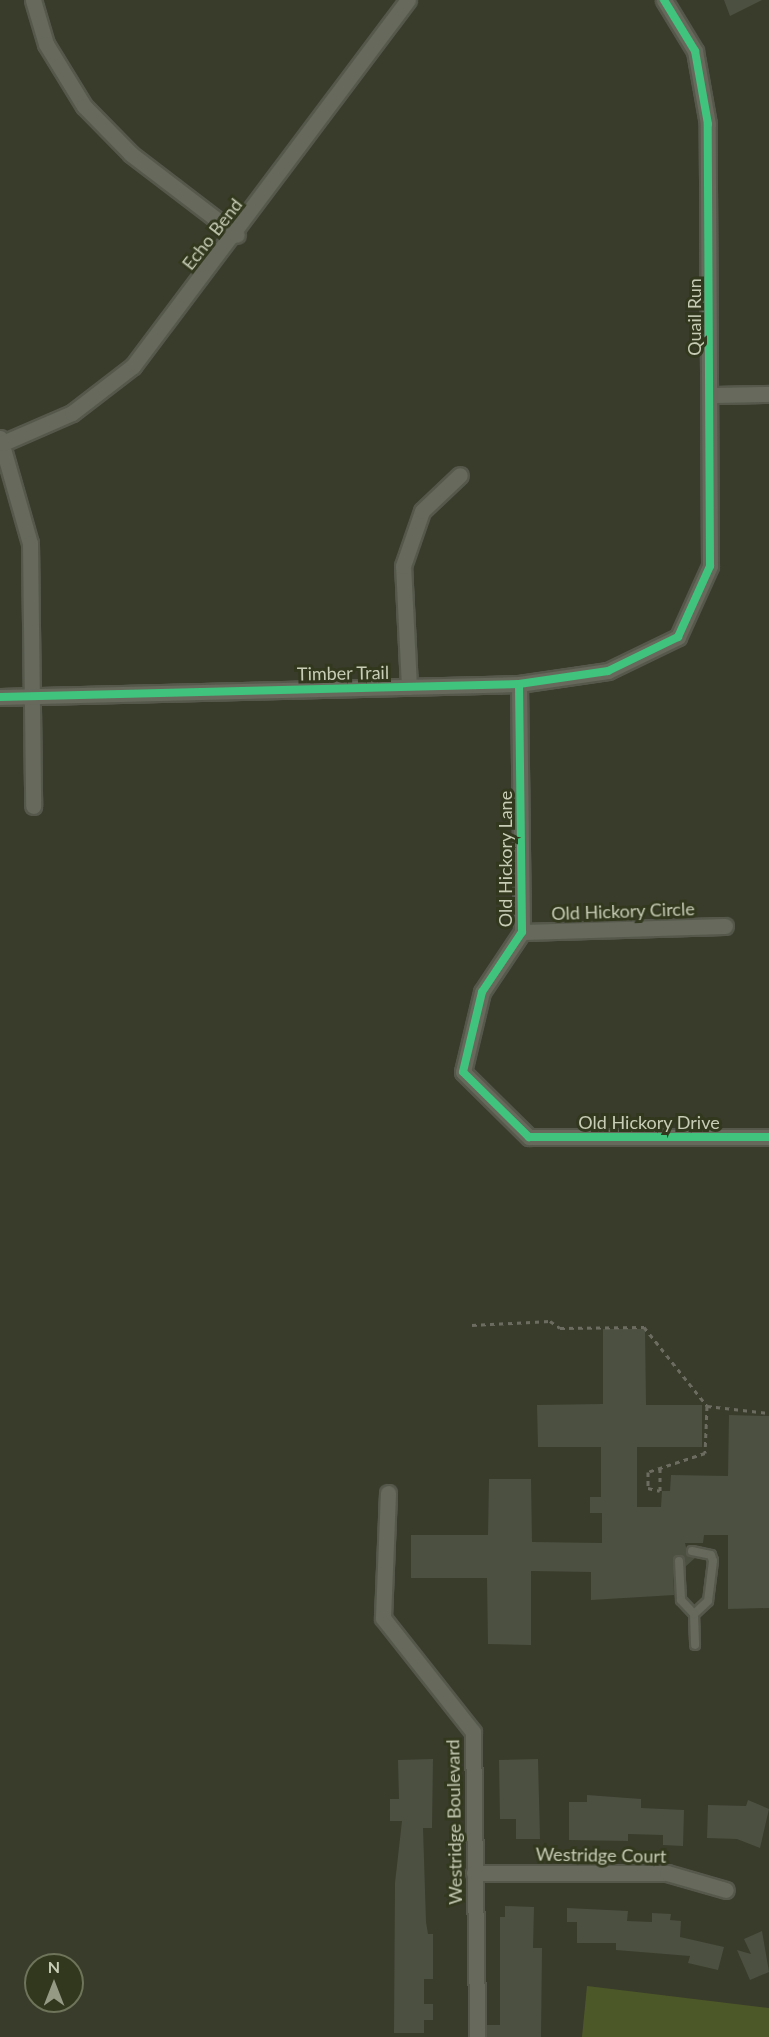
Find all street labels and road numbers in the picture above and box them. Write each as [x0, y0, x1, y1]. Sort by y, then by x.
street label: Echo Bend [177, 194, 247, 274]
street label: Quail Run [683, 278, 705, 356]
street label: Timber Trail [296, 661, 390, 685]
street label: Old Hickory Lane [494, 791, 516, 927]
street label: Old Hickory Circle [551, 898, 695, 924]
street label: Old Hickory Drive [578, 1111, 720, 1133]
street label: Westridge Boulevard [442, 1739, 466, 1905]
street label: Westridge Court [535, 1843, 667, 1867]

